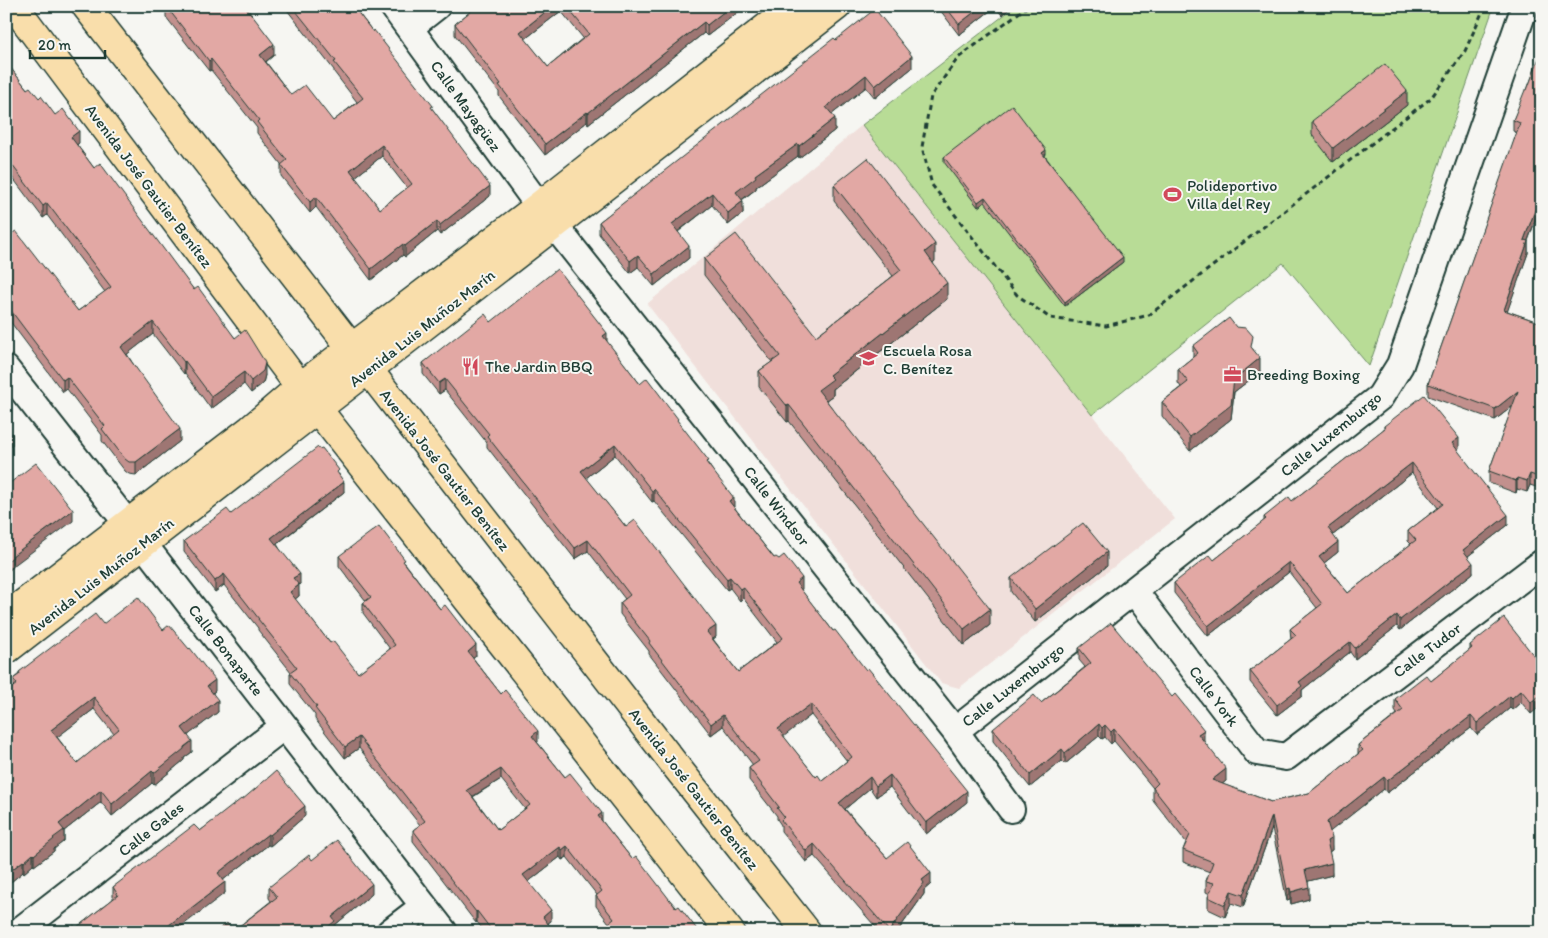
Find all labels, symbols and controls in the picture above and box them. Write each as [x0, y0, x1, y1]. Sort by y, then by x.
scale bar [30, 28, 105, 60]
text: 20 m [38, 36, 72, 54]
street label: Calle Mayagüez [427, 57, 506, 156]
street label: Avenida José Gautier Benítez [81, 100, 217, 272]
place label: Polideportivo Villa del Rey [1187, 176, 1277, 213]
sports icon: Polideportivo Villa del Rey [1163, 184, 1183, 204]
street label: Avenida Luis Muñoz Marín [345, 265, 499, 391]
place label: Escuela Rosa C. Benítez [883, 341, 972, 378]
school or university icon: Escuela Rosa C. Benítez [859, 349, 879, 369]
restaurant icon: The Jardin BBQ [461, 356, 481, 376]
place label: The Jardin BBQ [485, 357, 593, 376]
office icon: Breeding Boxing [1223, 364, 1243, 384]
place label: Breeding Boxing [1247, 365, 1361, 384]
street label: Avenida José Gautier Benítez [376, 385, 514, 555]
street label: Calle Luxemburgo [1277, 387, 1385, 481]
street label: Calle Windsor [740, 462, 814, 550]
street label: Avenida Luis Muñoz Marín [24, 513, 178, 639]
street label: Calle Bonaparte [184, 601, 268, 700]
street label: Calle Tudor [1389, 618, 1465, 682]
street label: Calle Luxemburgo [958, 639, 1068, 731]
street label: Calle York [1185, 662, 1243, 731]
street label: Avenida José Gautier Benítez [625, 704, 763, 874]
street label: Calle Gales [115, 798, 187, 860]

